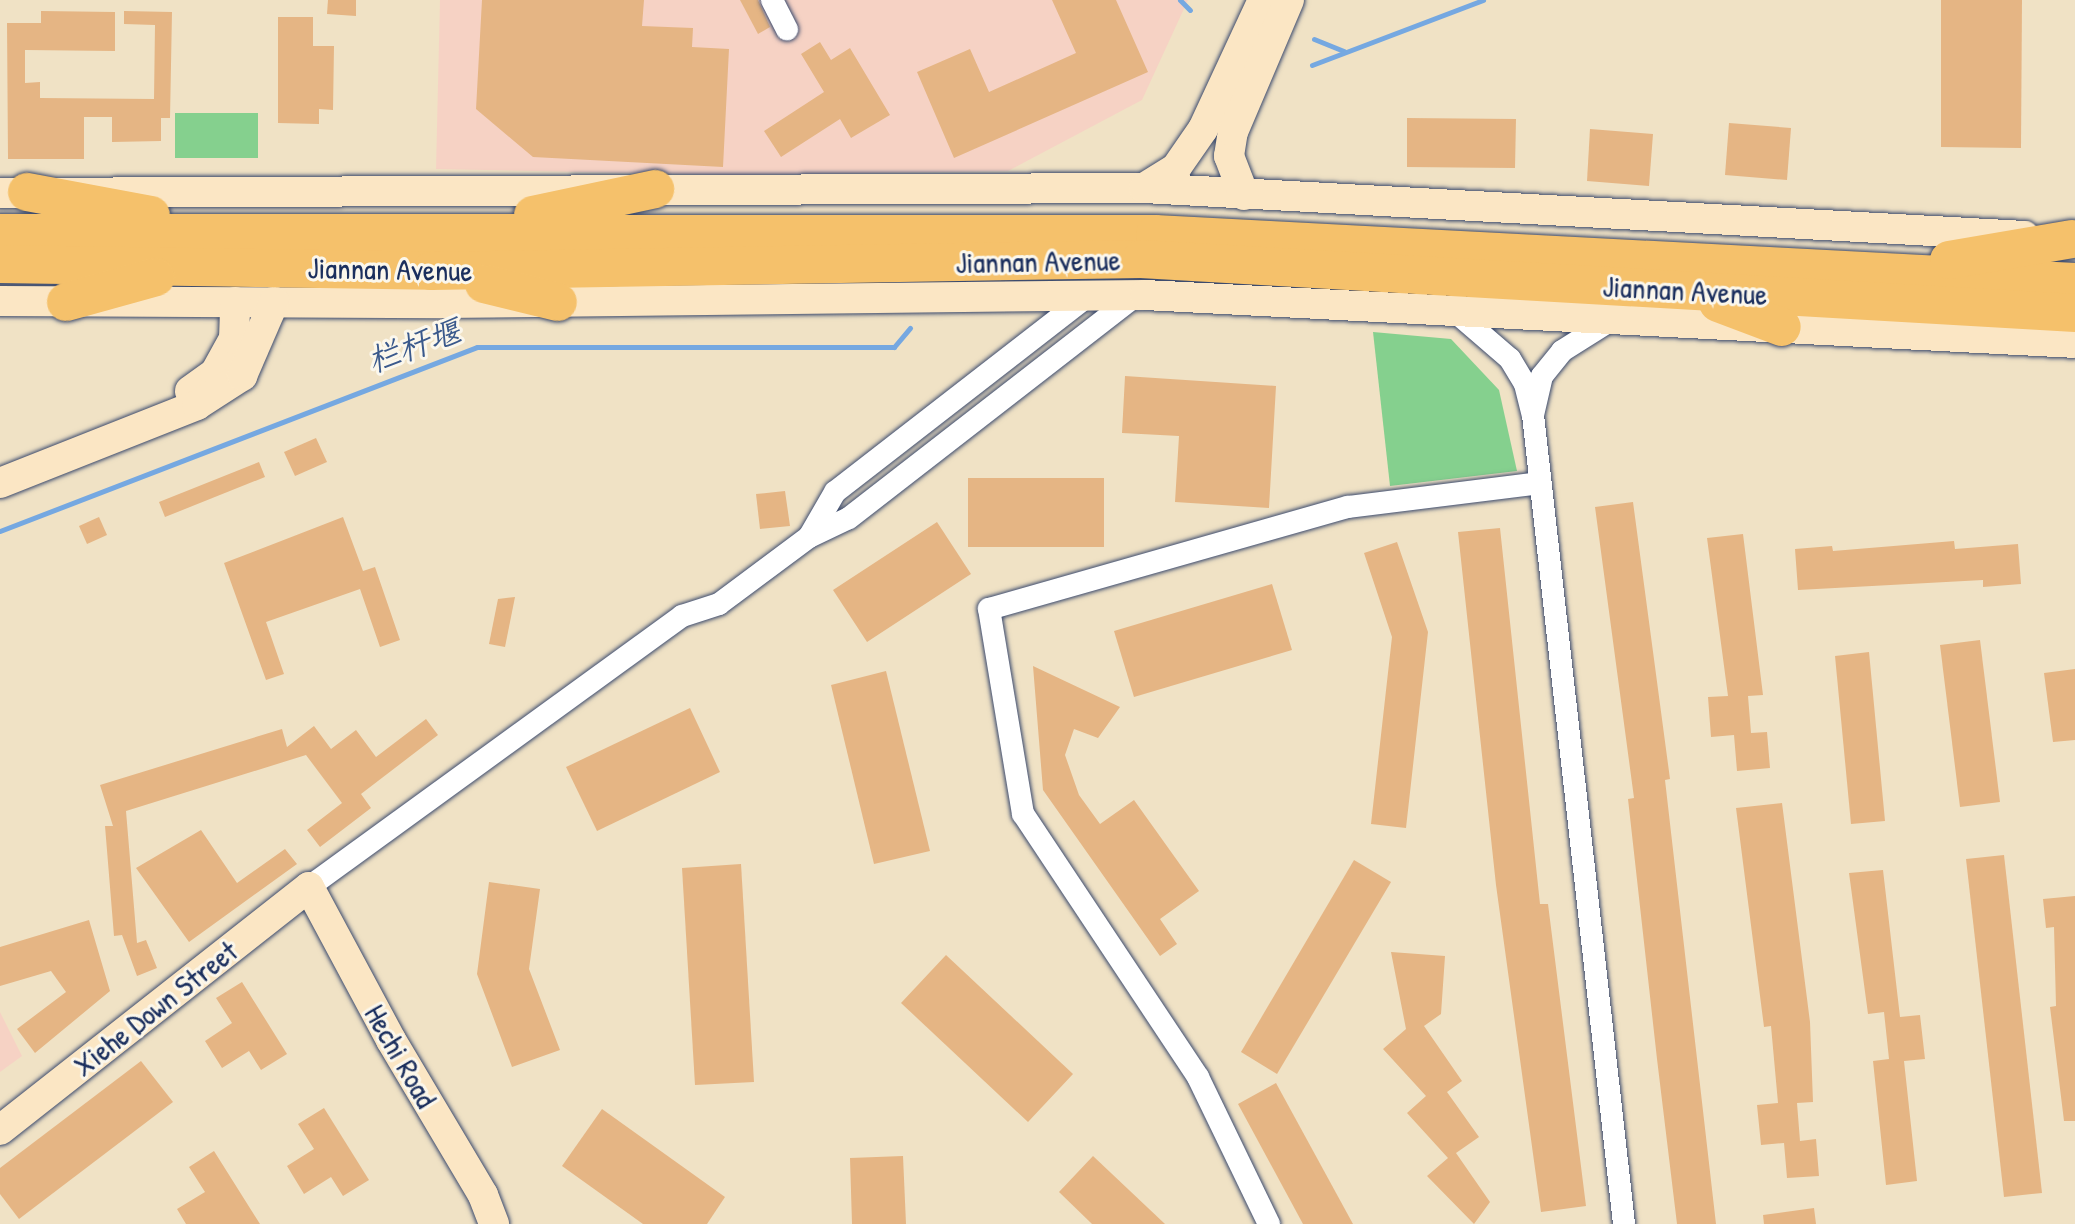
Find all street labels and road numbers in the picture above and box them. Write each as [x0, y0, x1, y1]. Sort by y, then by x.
street label: Jiannan Avenue [955, 242, 1121, 280]
street label: Jiannan Avenue [307, 250, 473, 288]
street label: Jiannan Avenue [1602, 268, 1768, 312]
street label: Xiehe Down Street [66, 933, 244, 1083]
street label: Hechi Road [357, 998, 445, 1114]

